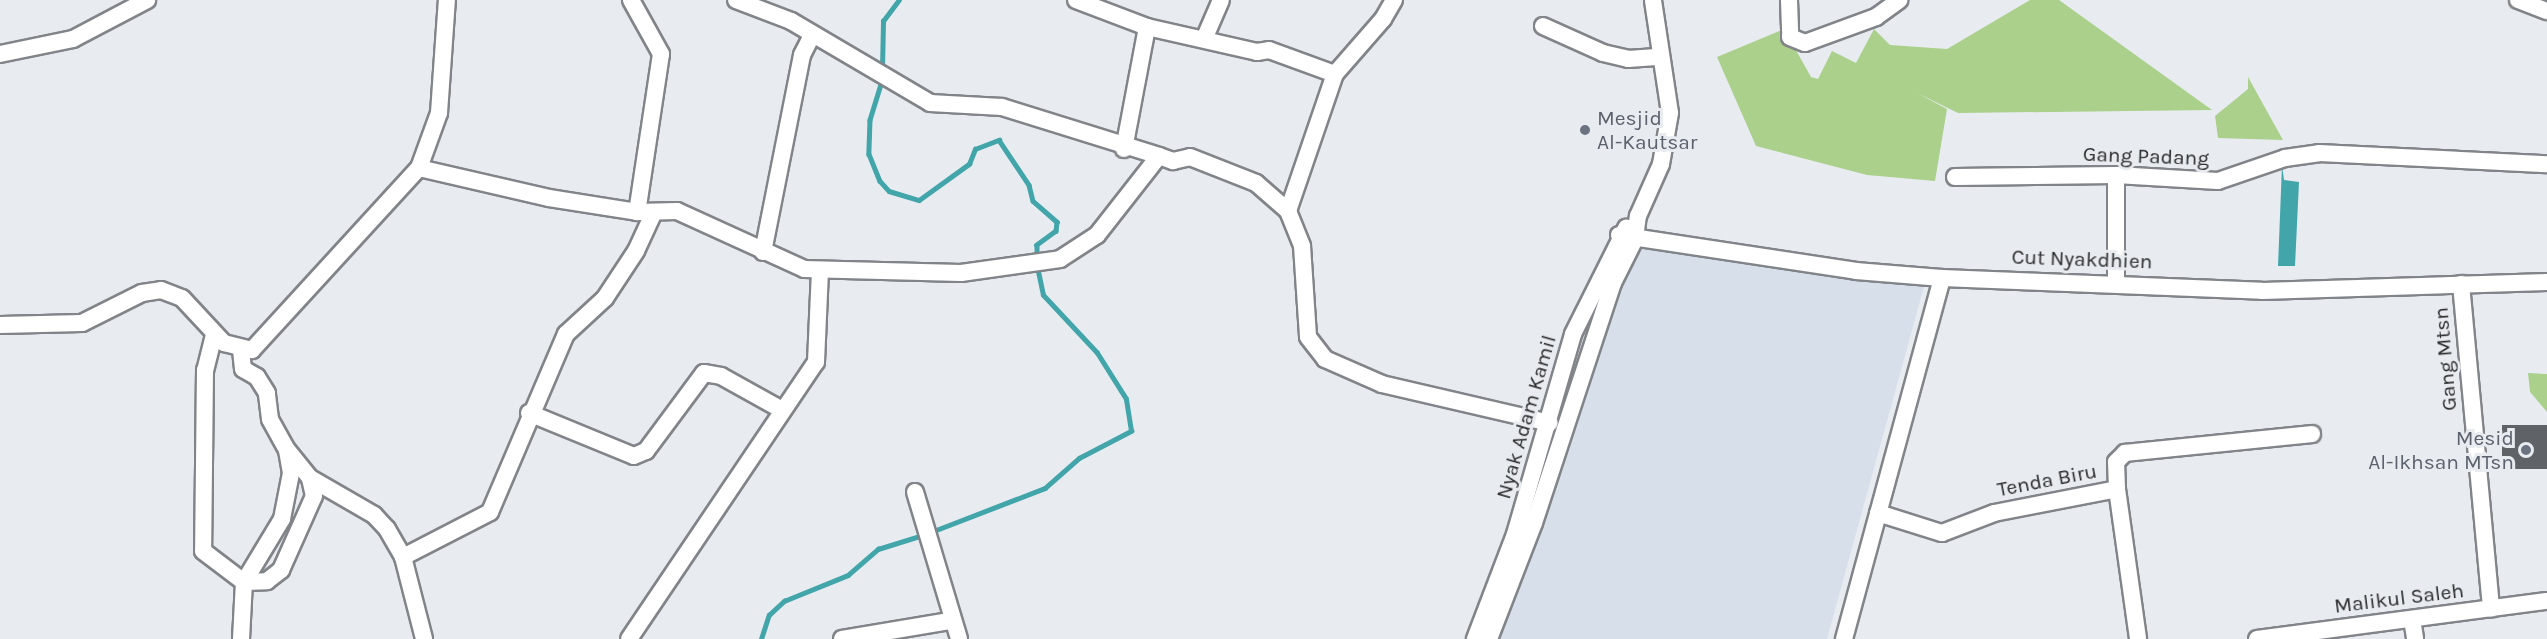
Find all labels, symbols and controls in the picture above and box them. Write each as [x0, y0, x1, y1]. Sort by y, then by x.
place label: Mesjid Al-Kautsar [1597, 105, 1697, 155]
marker: Mesjid Al-Kautsar [1578, 123, 1592, 137]
street label: Gang Padang [2082, 141, 2210, 171]
street label: Cut Nyakdhien [2011, 244, 2153, 274]
street label: Gang Mtsn [2428, 306, 2462, 412]
street label: Nyak Adam Kamil [1491, 332, 1561, 502]
place label: Mesid Al-Ikhsan MTsn [2368, 425, 2514, 475]
marker: Mesid Al-Ikhsan MTsn [2519, 443, 2533, 457]
street label: Tenda Biru [1995, 458, 2099, 502]
street label: Malikul Saleh [2333, 578, 2465, 618]

